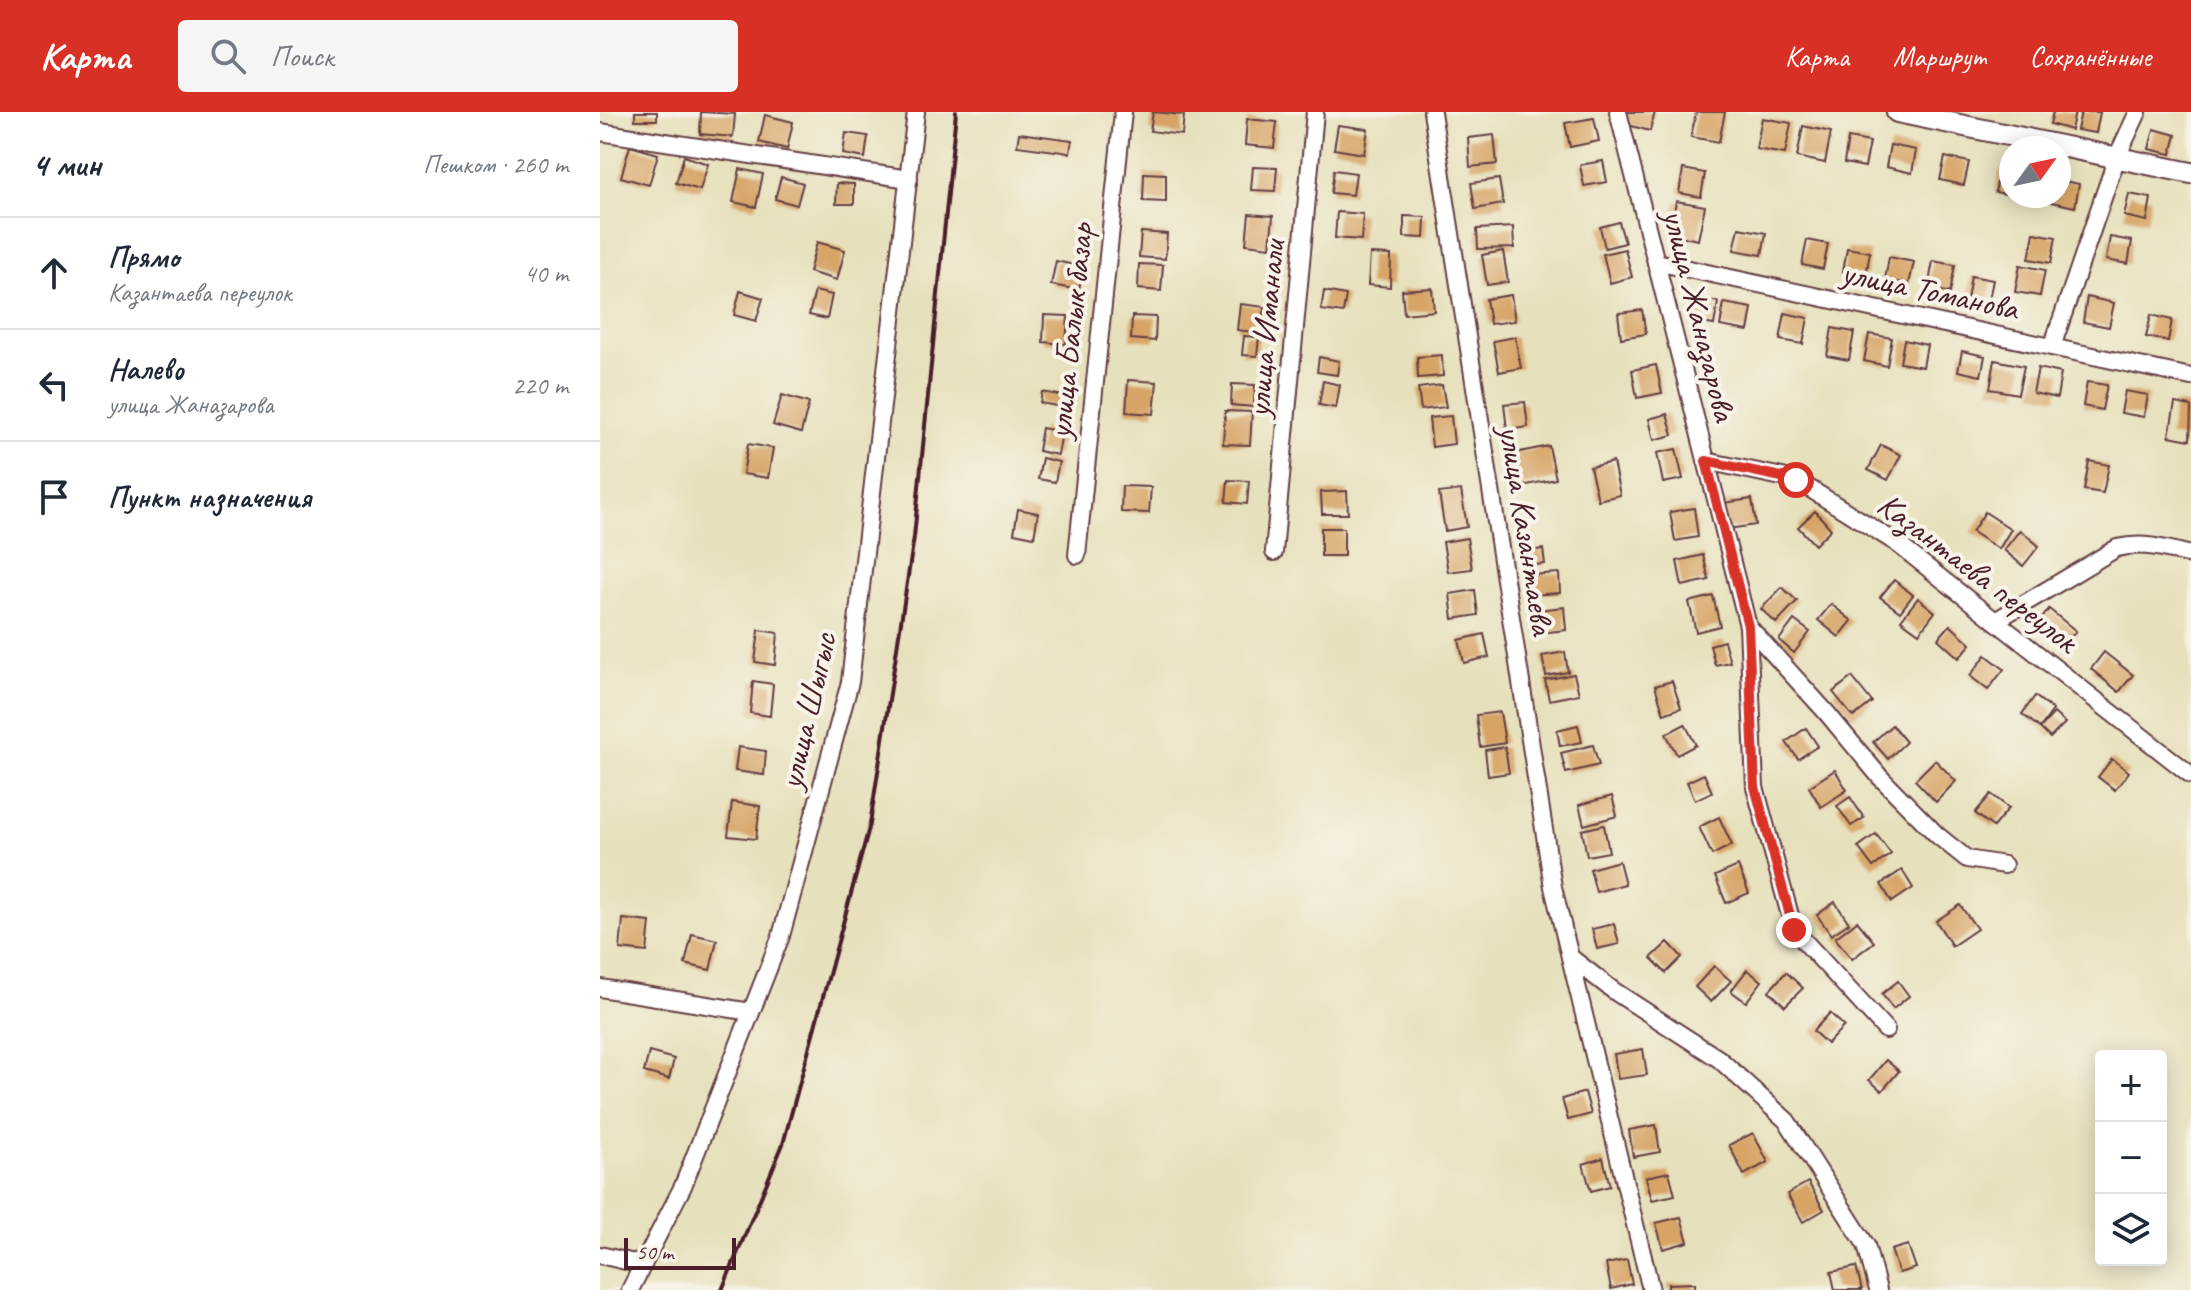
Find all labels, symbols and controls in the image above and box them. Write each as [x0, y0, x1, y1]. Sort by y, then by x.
search box [178, 20, 738, 92]
text: Карта [40, 33, 130, 80]
icon: search [206, 34, 250, 78]
text: Поиск [270, 37, 334, 75]
text: Карта [1785, 39, 1849, 74]
text: Маршрут [1893, 39, 1985, 74]
text: Сохранённые [2029, 39, 2151, 74]
north arrow [1999, 136, 2071, 208]
text: 4 мин [32, 143, 101, 186]
text: Пешком · 260 m [423, 148, 568, 181]
street label: улица Жаназарова [1652, 203, 1748, 427]
street label: улица Балык базар [1037, 219, 1103, 443]
street label: улица Иманали [1236, 236, 1294, 421]
text: Прямо [108, 238, 179, 276]
street label: улица Томанова [1836, 250, 2024, 330]
icon: ahead [32, 251, 76, 295]
text: 40 m [524, 257, 568, 290]
text: Казантаева переулок [108, 276, 291, 309]
text: Налево [108, 350, 184, 388]
icon: left [32, 363, 76, 407]
text: 220 m [512, 369, 568, 402]
text: улица Жаназарова [108, 388, 273, 421]
street label: улица Казантаева [1489, 420, 1565, 640]
route start [1778, 462, 1814, 498]
icon: arrive [32, 475, 76, 519]
text: Пункт назначения [108, 478, 311, 516]
street label: Казантаева переулок [1869, 483, 2089, 663]
street label: улица Шыгыс [768, 627, 846, 795]
route end [1776, 912, 1812, 948]
map controls [2095, 1050, 2167, 1266]
button: + [2095, 1050, 2167, 1122]
button: − [2095, 1122, 2167, 1194]
button: layers [2095, 1194, 2167, 1266]
scale bar [624, 1234, 736, 1270]
text: 50 m [636, 1238, 673, 1266]

